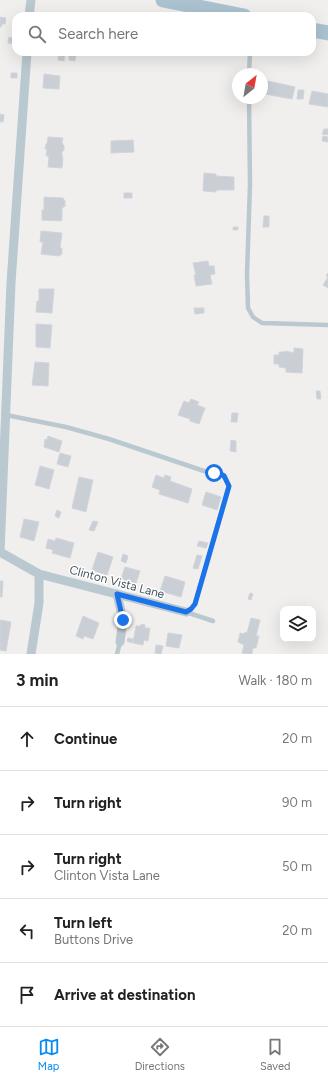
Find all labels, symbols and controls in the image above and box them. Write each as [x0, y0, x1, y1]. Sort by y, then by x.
search box [12, 12, 316, 56]
icon: search [26, 23, 48, 45]
text: Search here [58, 25, 138, 43]
north arrow [232, 68, 268, 104]
route start [205, 464, 223, 482]
street label: Clinton Vista Lane [68, 563, 166, 602]
map controls [280, 606, 316, 642]
button: layers [280, 606, 316, 642]
route end [114, 611, 132, 629]
text: 3 min [16, 670, 58, 690]
text: Walk · 180 m [239, 673, 312, 688]
icon: ahead [16, 728, 38, 750]
text: Continue [54, 730, 117, 748]
text: 20 m [282, 731, 312, 746]
icon: right [16, 792, 38, 814]
text: Turn right [54, 794, 122, 812]
text: 90 m [282, 795, 312, 810]
text: Turn right [54, 850, 122, 868]
icon: right [16, 856, 38, 878]
text: 50 m [282, 859, 312, 874]
text: Clinton Vista Lane [54, 868, 160, 883]
text: Turn left [54, 914, 112, 932]
icon: left [16, 920, 38, 942]
text: 20 m [282, 923, 312, 938]
text: Buttons Drive [54, 932, 133, 947]
icon: arrive [16, 984, 38, 1006]
text: Arrive at destination [54, 986, 195, 1004]
tab: Map [38, 1036, 60, 1073]
tab: Directions [135, 1036, 185, 1073]
tab: Saved [260, 1036, 290, 1073]

